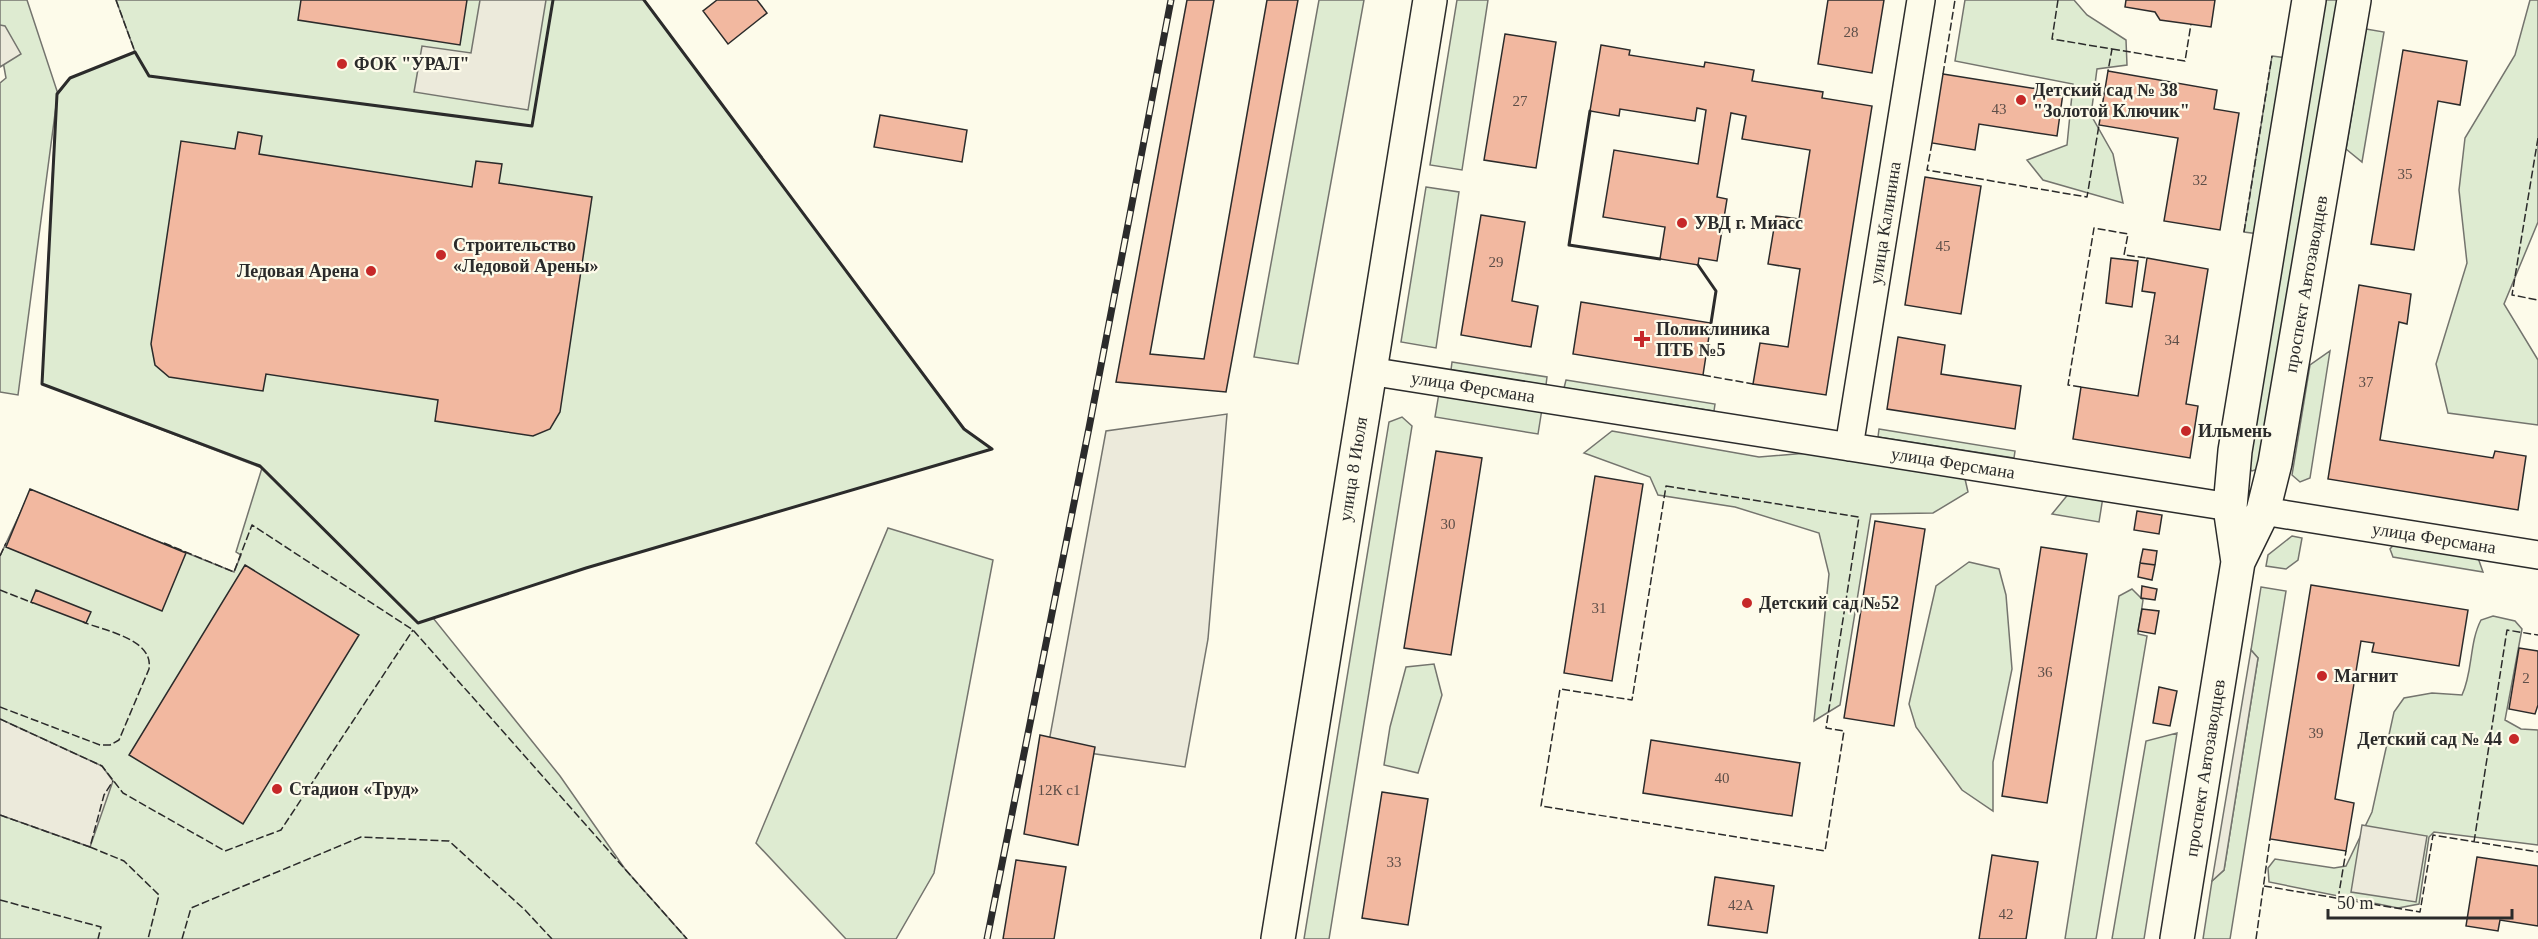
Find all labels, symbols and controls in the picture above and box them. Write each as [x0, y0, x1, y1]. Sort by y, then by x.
house number: 28 [1844, 24, 1859, 40]
place label: ФОК "УРАЛ" [354, 54, 470, 74]
marker: ФОК "УРАЛ" [335, 57, 349, 71]
place label: Детский сад № 38 "Золотой Ключик" [2033, 80, 2190, 121]
house number: 27 [1513, 93, 1528, 109]
marker: Детский сад № 38 "Золотой Ключик" [2014, 93, 2028, 107]
house number: 43 [1992, 101, 2007, 117]
street label: улица Калинина [1865, 160, 1905, 286]
house number: 35 [2398, 166, 2413, 182]
house number: 32 [2193, 172, 2208, 188]
street label: проспект Автозаводцев [2281, 194, 2331, 374]
place label: УВД г. Миасс [1694, 213, 1803, 233]
marker: УВД г. Миасс [1675, 216, 1689, 230]
place label: Строительство «Ледовой Арены» [453, 235, 599, 276]
house number: 45 [1936, 238, 1951, 254]
marker: Строительство «Ледовой Арены» [434, 248, 448, 262]
house number: 29 [1489, 254, 1504, 270]
place label: Ледовая Арена [237, 261, 359, 281]
marker: Ледовая Арена [364, 264, 378, 278]
place label: Поликлиника ПТБ №5 [1656, 319, 1770, 360]
marker: Поликлиника ПТБ №5 [1633, 330, 1651, 348]
house number: 34 [2165, 332, 2180, 348]
street label: улица Ферсмана [1410, 367, 1536, 407]
house number: 37 [2359, 374, 2374, 390]
street label: улица 8 Июля [1335, 415, 1371, 523]
place label: Ильмень [2198, 421, 2272, 441]
marker: Ильмень [2179, 424, 2193, 438]
street label: улица Ферсмана [1890, 443, 2016, 483]
house number: 30 [1441, 516, 1456, 532]
street label: улица Ферсмана [2371, 518, 2497, 558]
place label: Детский сад №52 [1759, 593, 1899, 613]
marker: Детский сад №52 [1740, 596, 1754, 610]
house number: 31 [1592, 600, 1607, 616]
house number: 36 [2038, 664, 2053, 680]
place label: Магнит [2334, 666, 2398, 686]
marker: Магнит [2315, 669, 2329, 683]
house number: 2 [2522, 670, 2530, 686]
street label: проспект Автозаводцев [2181, 678, 2229, 858]
house number: 39 [2309, 725, 2324, 741]
place label: Детский сад № 44 [2357, 729, 2502, 749]
marker: Детский сад № 44 [2507, 732, 2521, 746]
house number: 40 [1715, 770, 1730, 786]
place label: Стадион «Труд» [289, 779, 419, 799]
marker: Стадион «Труд» [270, 782, 284, 796]
house number: 12К с1 [1038, 782, 1080, 798]
house number: 33 [1387, 854, 1402, 870]
scale bar [2328, 882, 2512, 920]
text: 50 m [2337, 893, 2374, 913]
house number: 42А [1728, 897, 1754, 913]
house number: 42 [1999, 906, 2014, 922]

